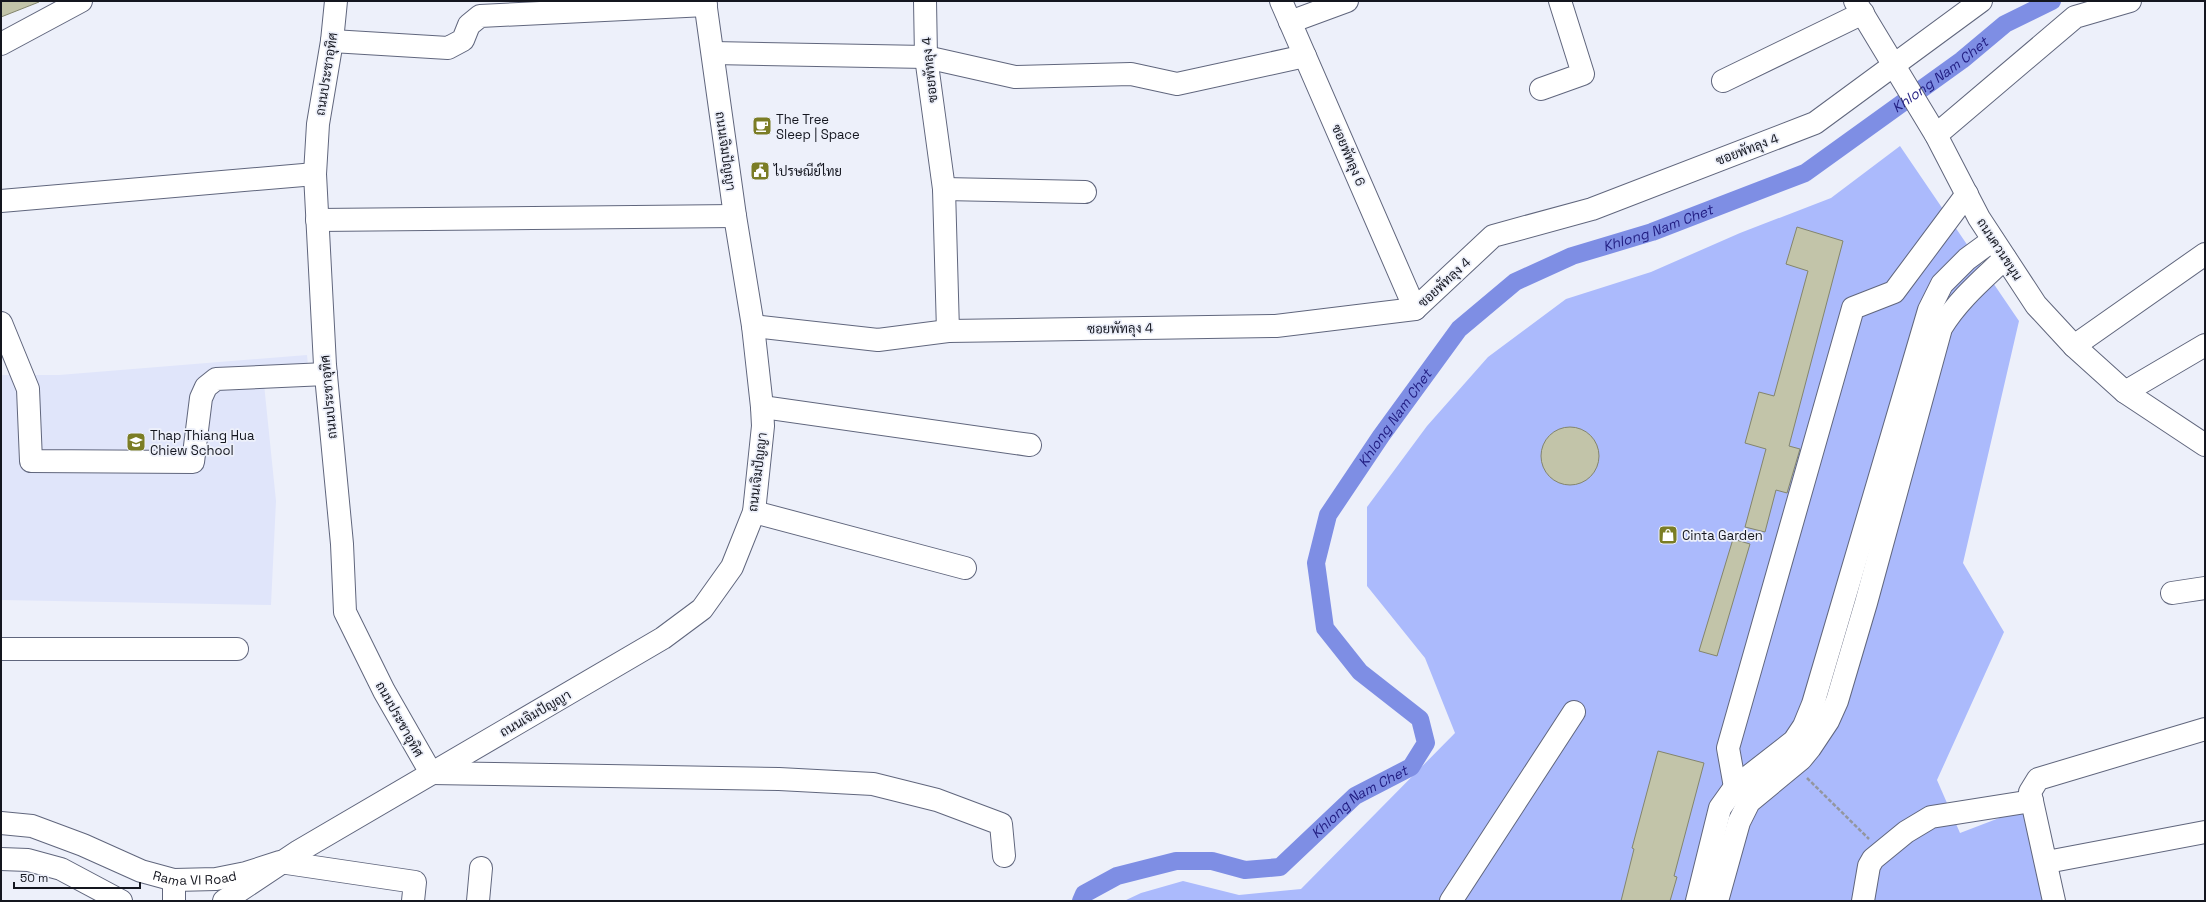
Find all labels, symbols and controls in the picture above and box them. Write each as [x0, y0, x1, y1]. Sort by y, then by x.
street label: ถนนประชาอุทิศ [312, 31, 342, 117]
water label: Khlong Nam Chet [1888, 32, 1993, 117]
street label: ซอยพัทลุง 4 [918, 36, 942, 104]
street label: ถนนเจิมปัญญา [712, 110, 739, 192]
place label: The Tree Sleep | Space [776, 111, 860, 143]
cafe icon: The Tree Sleep | Space [751, 115, 773, 137]
street label: ซอยพัทลุง 6 [1327, 122, 1369, 189]
street label: ซอยพัทลุง 4 [1713, 130, 1781, 170]
public building icon: ไปรษณีย์ไทย [749, 160, 771, 182]
place label: ไปรษณีย์ไทย [773, 162, 842, 180]
water label: Khlong Nam Chet [1601, 200, 1717, 255]
street label: ถนนควนขนุน [1972, 215, 2026, 284]
street label: ซอยพัทลุง 4 [1414, 254, 1475, 312]
street label: ซอยพัทลุง 4 [1087, 319, 1153, 339]
street label: ถนนประชาอุทิศ [316, 354, 342, 440]
water label: Khlong Nam Chet [1354, 365, 1436, 470]
place label: Thap Thiang Hua Chiew School [150, 427, 255, 459]
school or university icon: Thap Thiang Hua Chiew School [125, 431, 147, 453]
street label: ถนนเจิมปัญญา [744, 431, 771, 513]
shop icon: Cinta Garden [1657, 524, 1679, 546]
place label: Cinta Garden [1682, 527, 1763, 544]
street label: ถนนประชาอุทิศ [371, 678, 427, 761]
street label: ถนนเจิมปัญญา [496, 686, 574, 741]
water label: Khlong Nam Chet [1307, 761, 1412, 842]
scale bar [14, 864, 140, 890]
street label: Rama VI Road [151, 867, 238, 890]
text: 50 m [20, 870, 48, 886]

